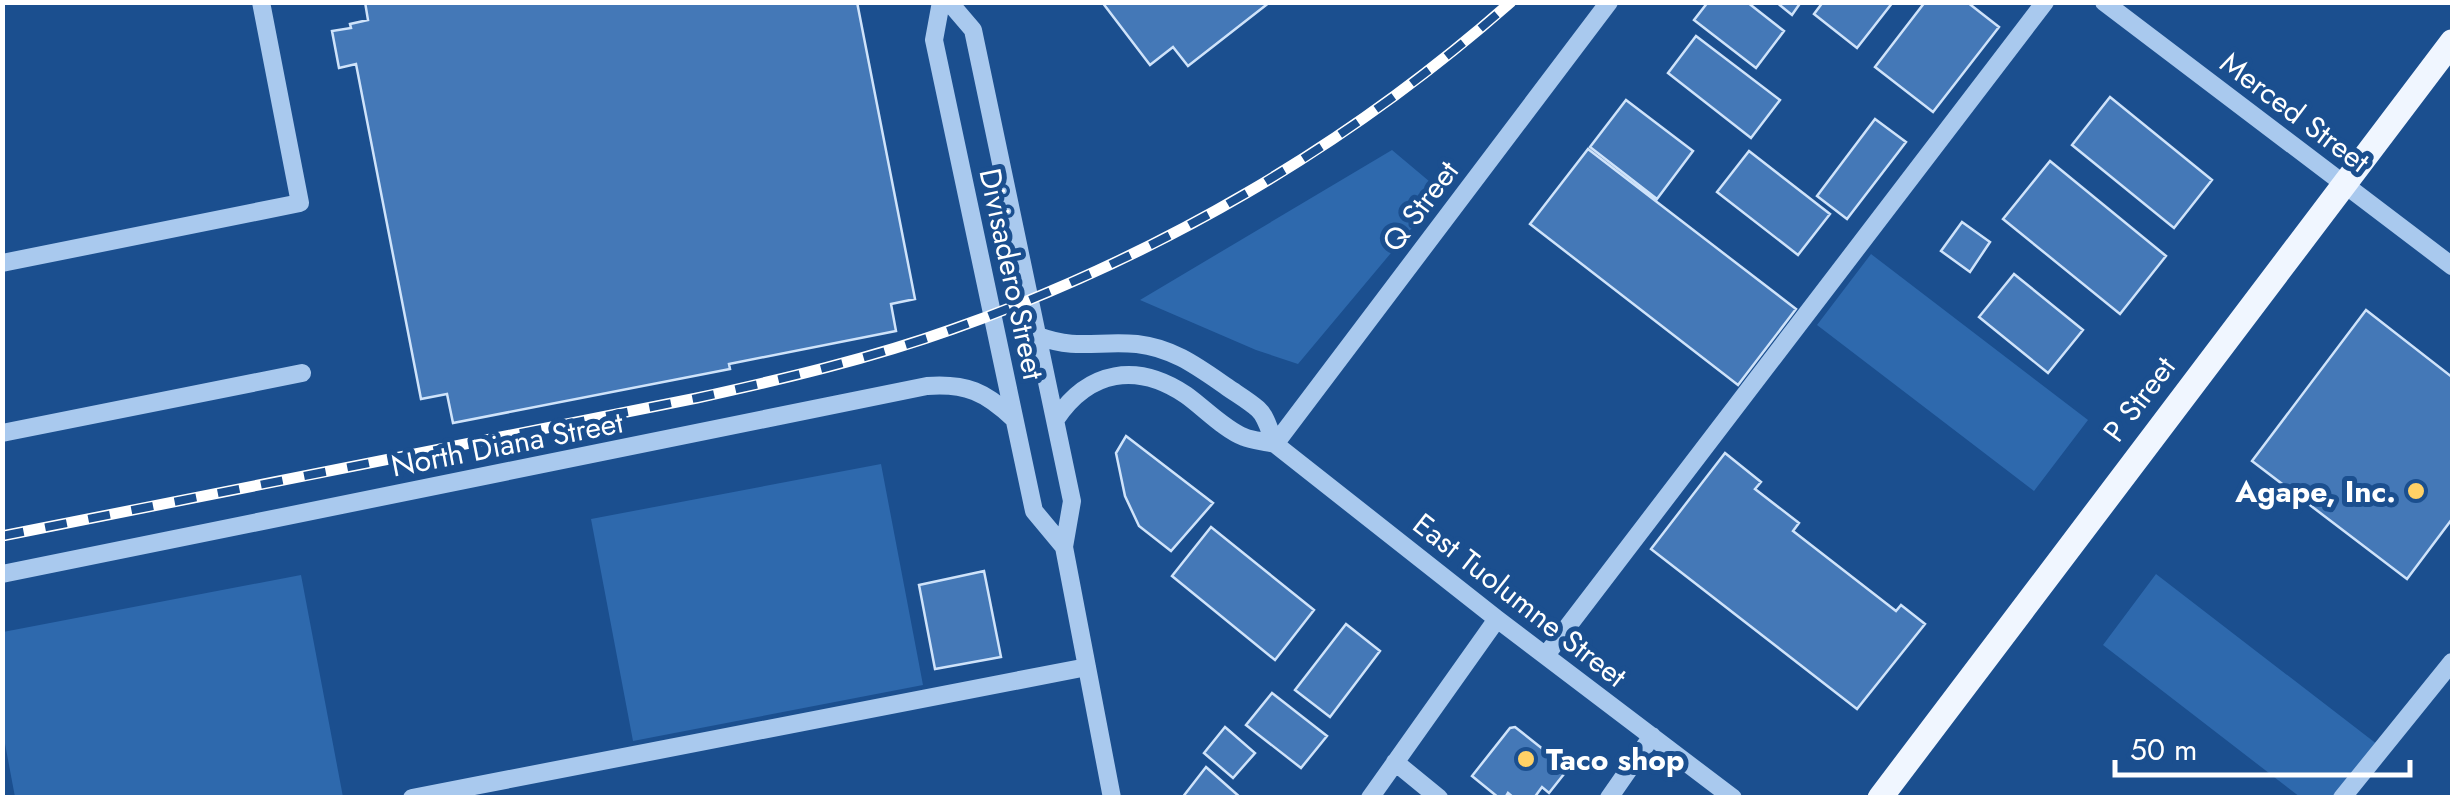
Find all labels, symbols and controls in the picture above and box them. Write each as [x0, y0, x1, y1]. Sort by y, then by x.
street label: Merced Street [2211, 42, 2379, 183]
street label: Q Street [1371, 151, 1469, 261]
street label: Divisadero Street [969, 164, 1056, 384]
street label: P Street [2093, 347, 2186, 451]
street label: North Diana Street [387, 400, 627, 488]
place label: Agape, Inc. [2234, 470, 2396, 513]
marker: Agape, Inc. [2405, 480, 2427, 502]
street label: East Tuolumne Street [1404, 503, 1637, 698]
scale bar [2115, 715, 2410, 777]
text: 50 m [2130, 728, 2197, 771]
place label: Taco shop [1546, 738, 1684, 781]
marker: Taco shop [1515, 748, 1537, 770]

